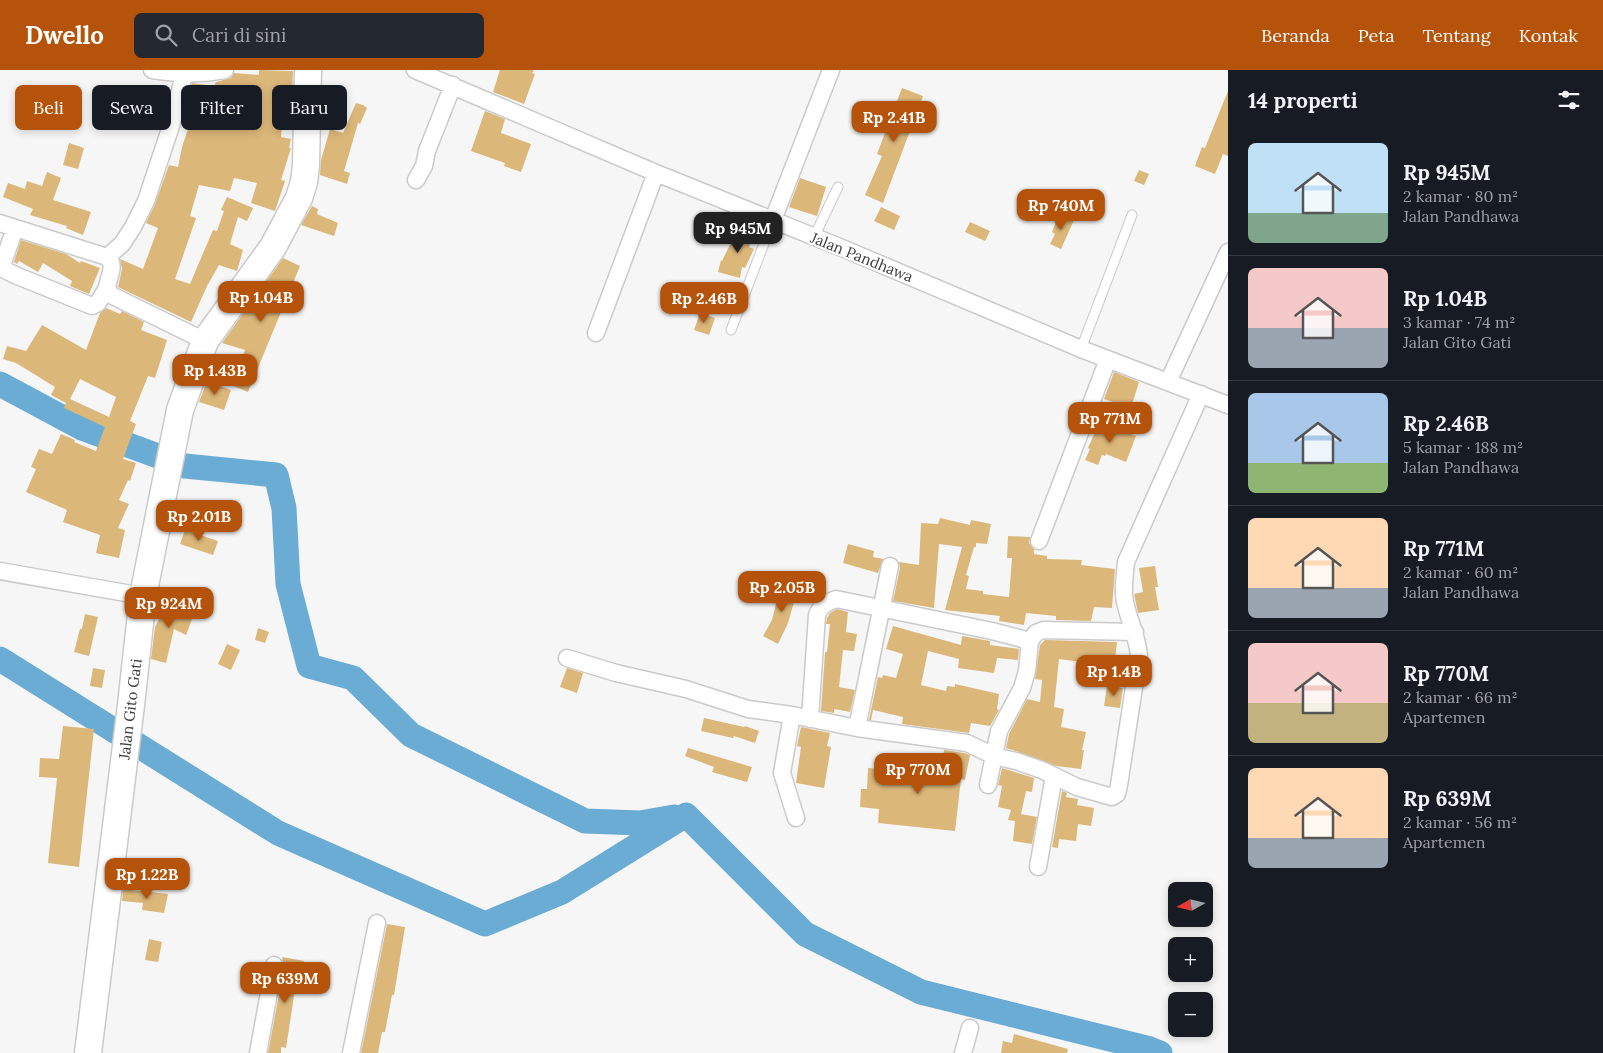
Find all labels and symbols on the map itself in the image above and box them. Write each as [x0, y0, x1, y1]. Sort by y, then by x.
pin: Rp 2.41B [842, 100, 946, 143]
pin: Rp 740M [1015, 189, 1107, 231]
pin: Rp 945M [692, 212, 784, 254]
street label: Jalan Pandhawa [807, 227, 916, 286]
pin: Rp 1.04B [209, 280, 313, 323]
pin: Rp 2.46B [652, 282, 756, 324]
pin: Rp 1.43B [163, 354, 267, 396]
pin: Rp 771M [1064, 402, 1156, 444]
pin: Rp 2.01B [147, 500, 251, 542]
pin: Rp 2.05B [730, 570, 834, 613]
pin: Rp 924M [123, 586, 215, 629]
pin: Rp 1.4B [1068, 654, 1160, 697]
street label: Jalan Gito Gati [114, 657, 146, 761]
pin: Rp 770M [872, 752, 964, 795]
pin: Rp 1.22B [95, 858, 199, 900]
north arrow [1168, 882, 1212, 928]
pin: Rp 639M [239, 962, 331, 1004]

